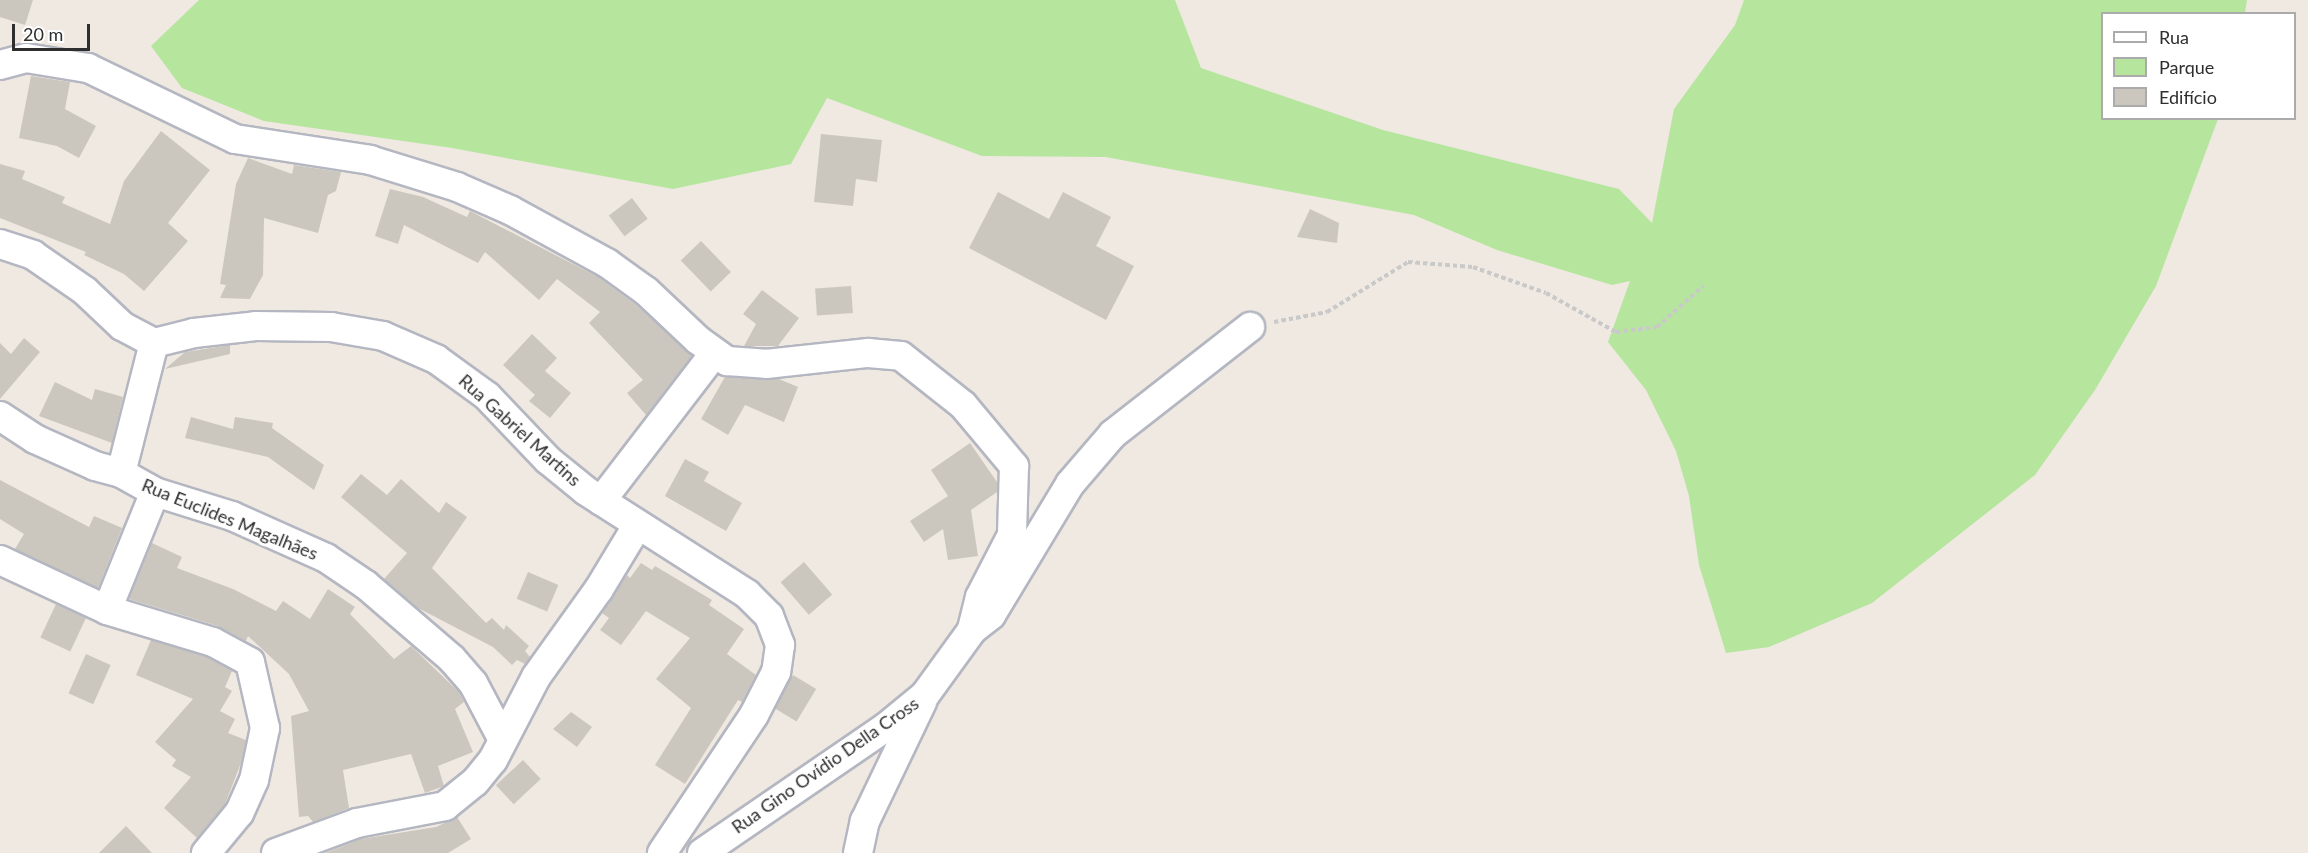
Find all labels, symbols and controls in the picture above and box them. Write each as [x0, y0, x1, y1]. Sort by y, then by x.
scale bar [15, 12, 93, 50]
legend [2101, 12, 2296, 120]
text: 20 m [23, 23, 63, 45]
text: Rua [2159, 26, 2189, 48]
text: Parque [2159, 56, 2214, 78]
text: Edifício [2159, 86, 2217, 108]
street label: Rua Gabriel Martins [455, 370, 585, 490]
street label: Rua Euclides Magalhães [139, 474, 321, 564]
street label: Rua Gino Ovídio Della Cross [727, 692, 923, 838]

